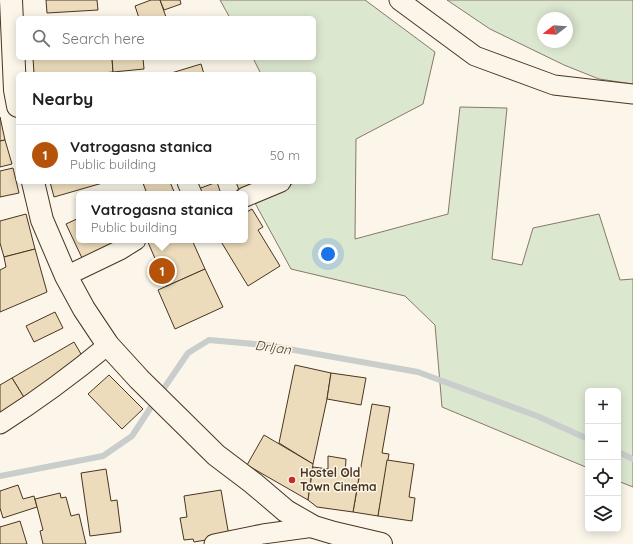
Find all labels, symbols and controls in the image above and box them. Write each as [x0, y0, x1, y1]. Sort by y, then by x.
north arrow [537, 12, 573, 48]
search box [16, 16, 316, 60]
icon: search [30, 27, 52, 49]
text: Search here [62, 29, 145, 48]
text: Nearby [32, 88, 93, 109]
text: Vatrogasna stanica [70, 137, 212, 156]
text: 1 [42, 147, 48, 163]
text: 50 m [270, 147, 300, 163]
text: Public building [70, 156, 156, 172]
popup [76, 191, 248, 243]
text: Vatrogasna stanica [91, 200, 233, 219]
text: Public building [91, 219, 177, 235]
your location [318, 244, 338, 264]
pin: 1 [149, 256, 175, 286]
water label: Drljan [254, 337, 292, 357]
map controls [585, 388, 621, 532]
button: + [585, 388, 621, 424]
button: − [585, 424, 621, 460]
button: locate [585, 460, 621, 496]
place label: Hostel Old Town Cinema [300, 465, 376, 494]
marker: Hostel Old Town Cinema [287, 475, 297, 485]
button: layers [585, 496, 621, 532]

